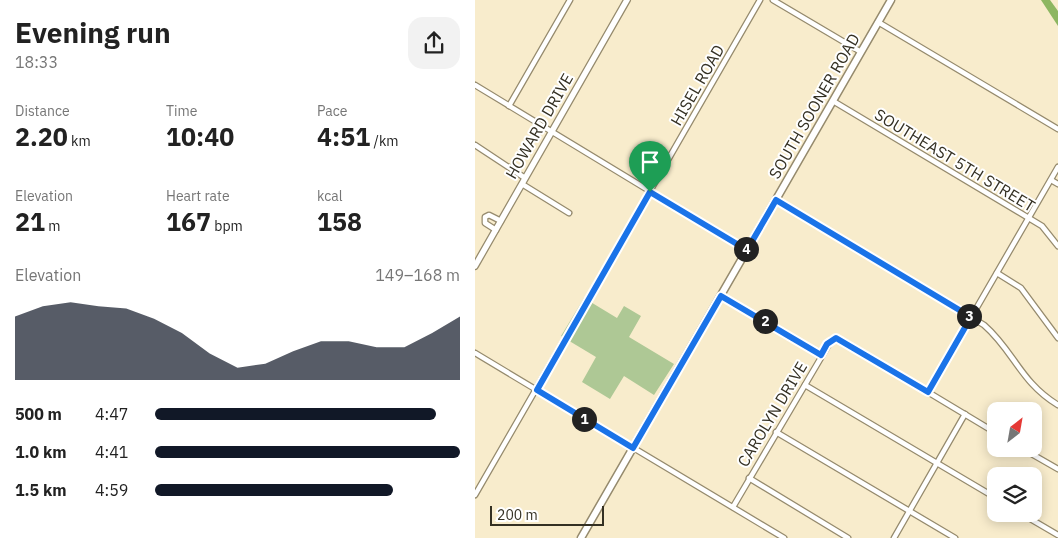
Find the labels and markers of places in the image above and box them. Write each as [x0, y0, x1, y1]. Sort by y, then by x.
pin [629, 141, 671, 192]
pin: 4 [733, 236, 759, 262]
pin: 3 [957, 304, 981, 328]
pin: 2 [753, 308, 777, 334]
pin: 1 [571, 406, 597, 432]

